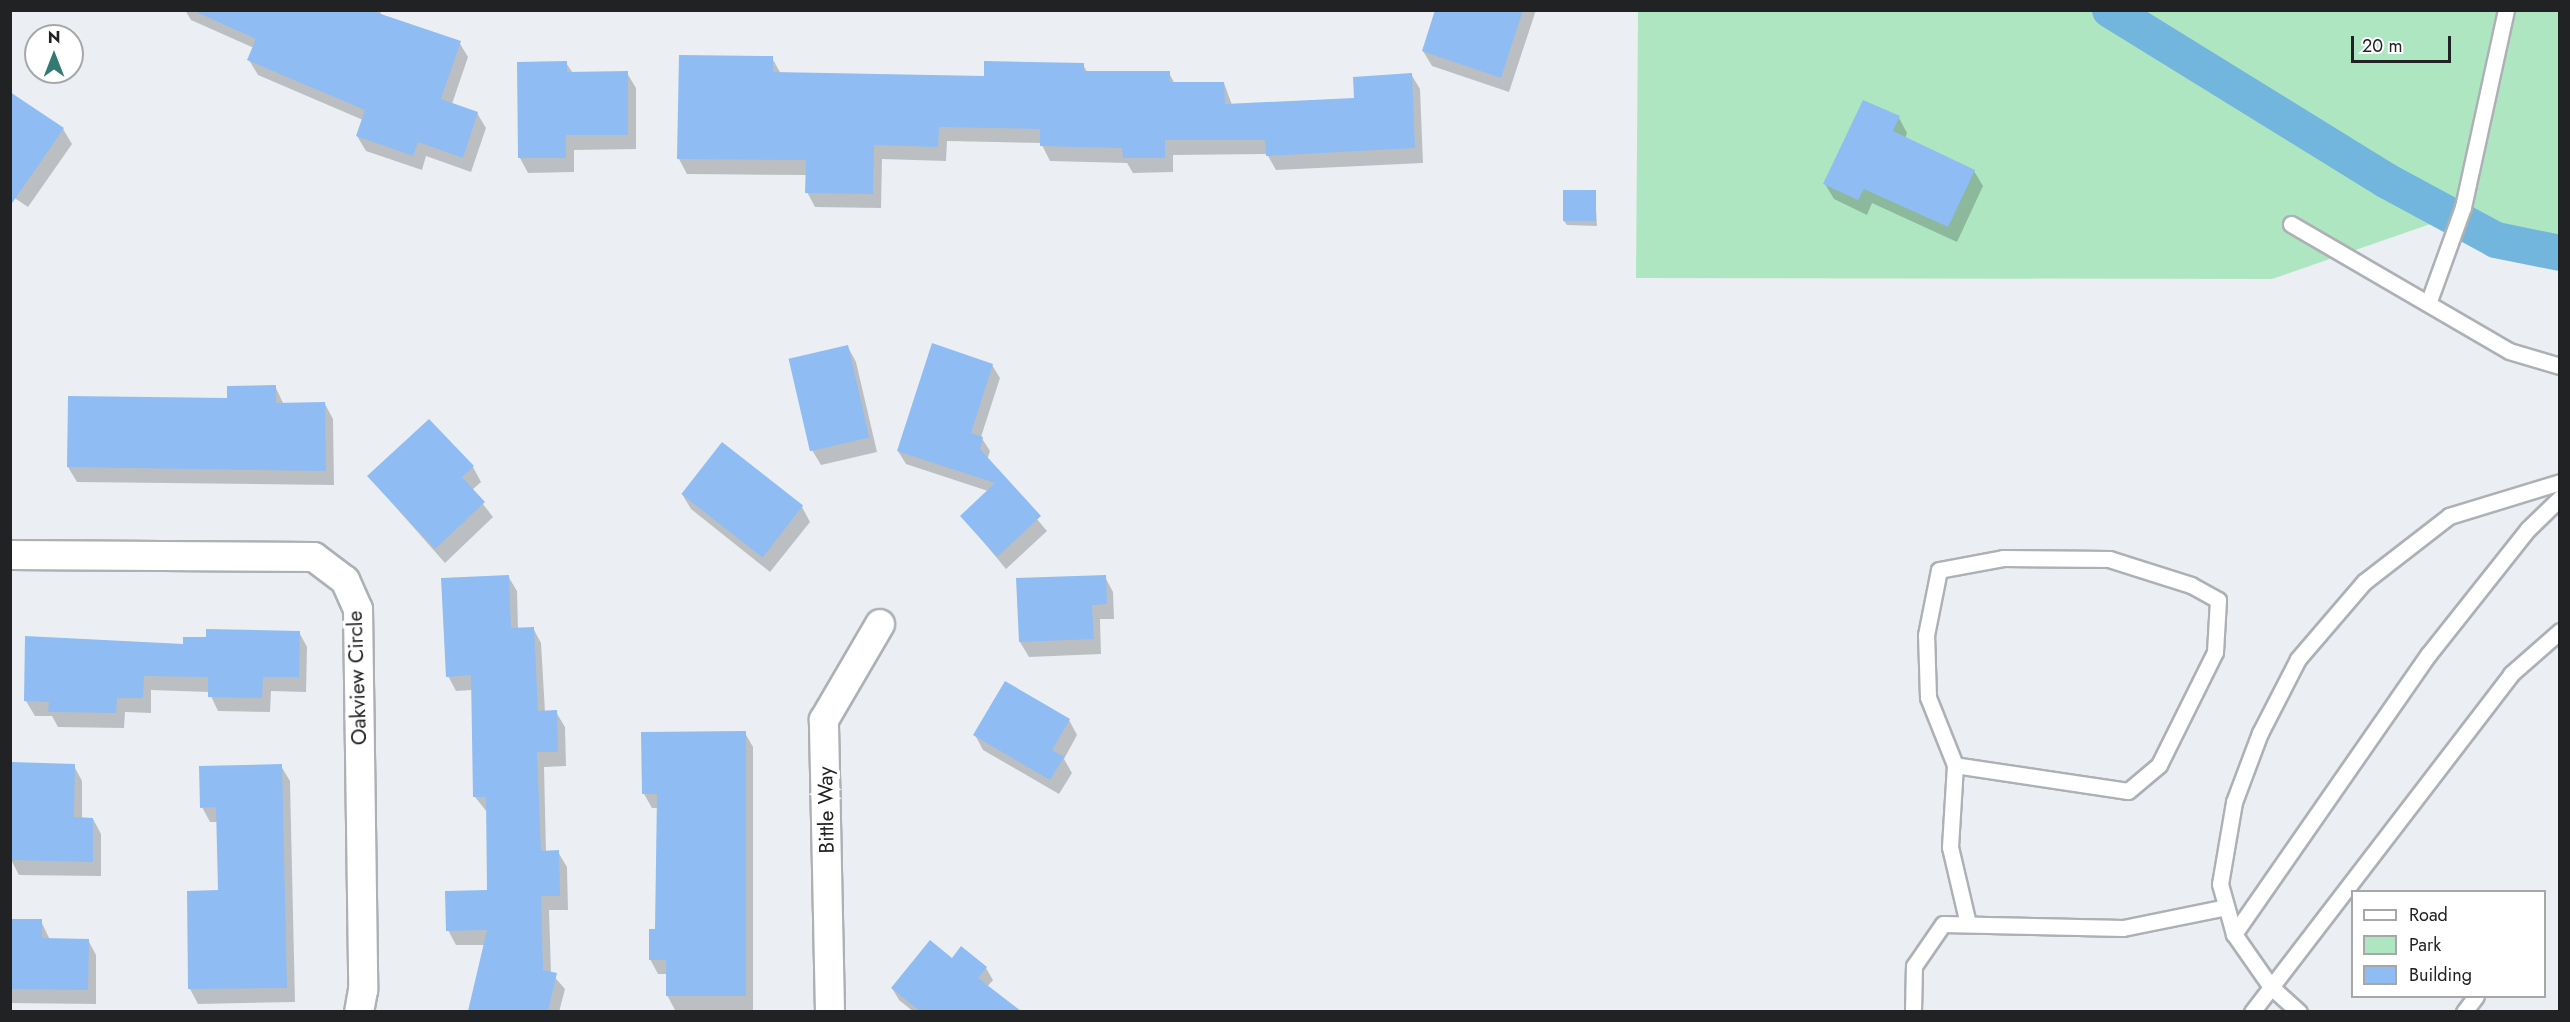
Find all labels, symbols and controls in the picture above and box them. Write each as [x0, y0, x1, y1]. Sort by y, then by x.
north arrow [24, 24, 84, 84]
scale bar [2354, 24, 2454, 62]
text: N [48, 26, 60, 49]
text: 20 m [2362, 33, 2402, 59]
street label: Oakview Circle [342, 610, 372, 746]
street label: Bittle Way [813, 766, 839, 854]
legend [2351, 890, 2546, 998]
text: Road [2409, 902, 2448, 928]
text: Park [2409, 932, 2441, 958]
text: Building [2409, 962, 2472, 988]

